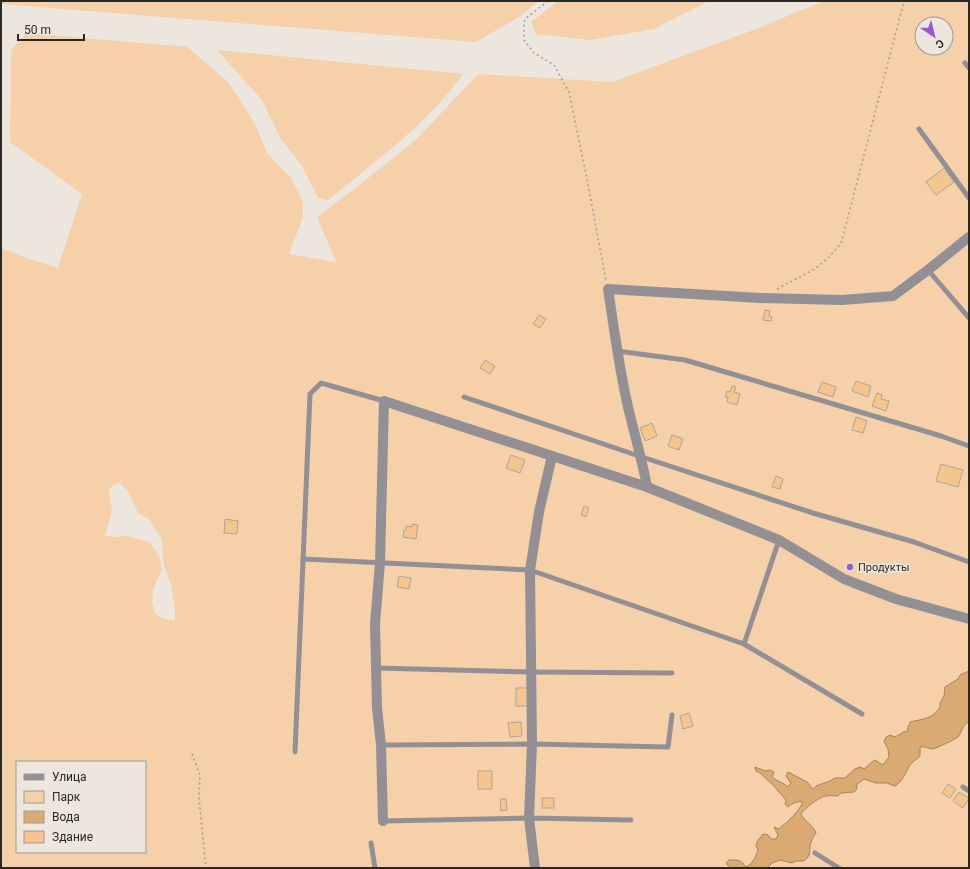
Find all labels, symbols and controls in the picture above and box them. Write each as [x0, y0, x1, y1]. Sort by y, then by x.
scale bar [18, 16, 84, 42]
north arrow [914, 16, 954, 56]
text: 50 m [24, 23, 51, 37]
text: С [933, 36, 946, 51]
place label: Продукты [858, 561, 910, 574]
marker: Продукты [845, 562, 855, 572]
legend [16, 761, 146, 853]
text: Улица [52, 770, 87, 784]
text: Парк [52, 790, 81, 804]
text: Вода [52, 810, 80, 824]
text: Здание [52, 830, 93, 844]

